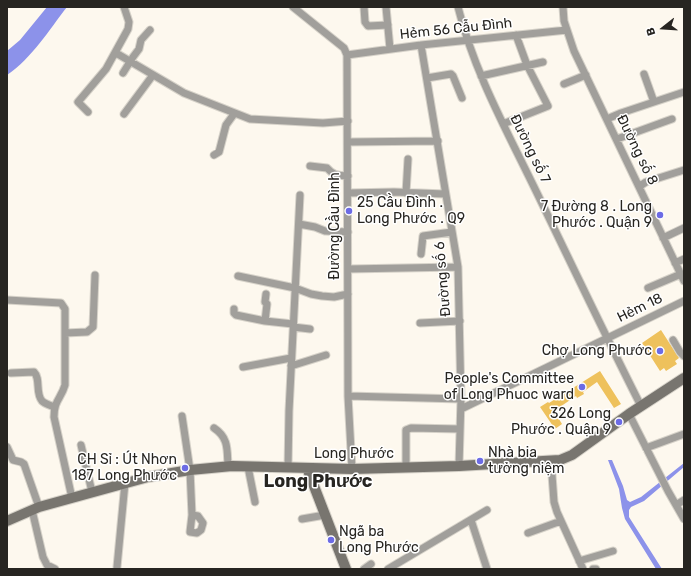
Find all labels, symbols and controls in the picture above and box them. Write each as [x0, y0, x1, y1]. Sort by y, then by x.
north arrow [643, 8, 683, 48]
street label: Hẻm 56 Cẫu Đình [399, 15, 513, 43]
text: B [644, 26, 658, 37]
street label: Đường số 7 [506, 112, 554, 186]
street label: Đường số 8 [613, 112, 661, 188]
street label: Đường Cầu Đình [327, 172, 343, 280]
place label: 25 Cầu Đình . Long Phước . Q9 [357, 195, 465, 228]
place label: 7 Đường 8 . Long Phước . Quận 9 [541, 199, 652, 232]
marker: 25 Cầu Đình . Long Phước . Q9 [344, 206, 354, 216]
marker: 7 Đường 8 . Long Phước . Quận 9 [655, 210, 665, 220]
street label: Đường số 6 [431, 241, 455, 317]
street label: Hẻm 18 [614, 290, 666, 326]
place label: Chợ Long Phước [542, 343, 652, 359]
marker: Chợ Long Phước [655, 346, 665, 356]
place label: People's Committee of Long Phuoc ward [444, 371, 574, 404]
marker: People's Committee of Long Phuoc ward [577, 382, 587, 392]
place label: 326 Long Phước . Quận 9 [511, 406, 611, 438]
marker: 326 Long Phước . Quận 9 [614, 417, 624, 427]
place label: Nhà bia tưởng niệm [488, 445, 564, 478]
street label: Long Phước [314, 446, 394, 462]
place label: CH Sỉ : Út Nhơn 187 Long Phước [72, 452, 177, 484]
marker: Nhà bia tưởng niệm [475, 456, 485, 466]
marker: CH Sỉ : Út Nhơn 187 Long Phước [180, 463, 190, 473]
district label: Long Phước [264, 471, 372, 493]
place label: Ngã ba Long Phước [339, 524, 419, 556]
marker: Ngã ba Long Phước [326, 535, 336, 545]

